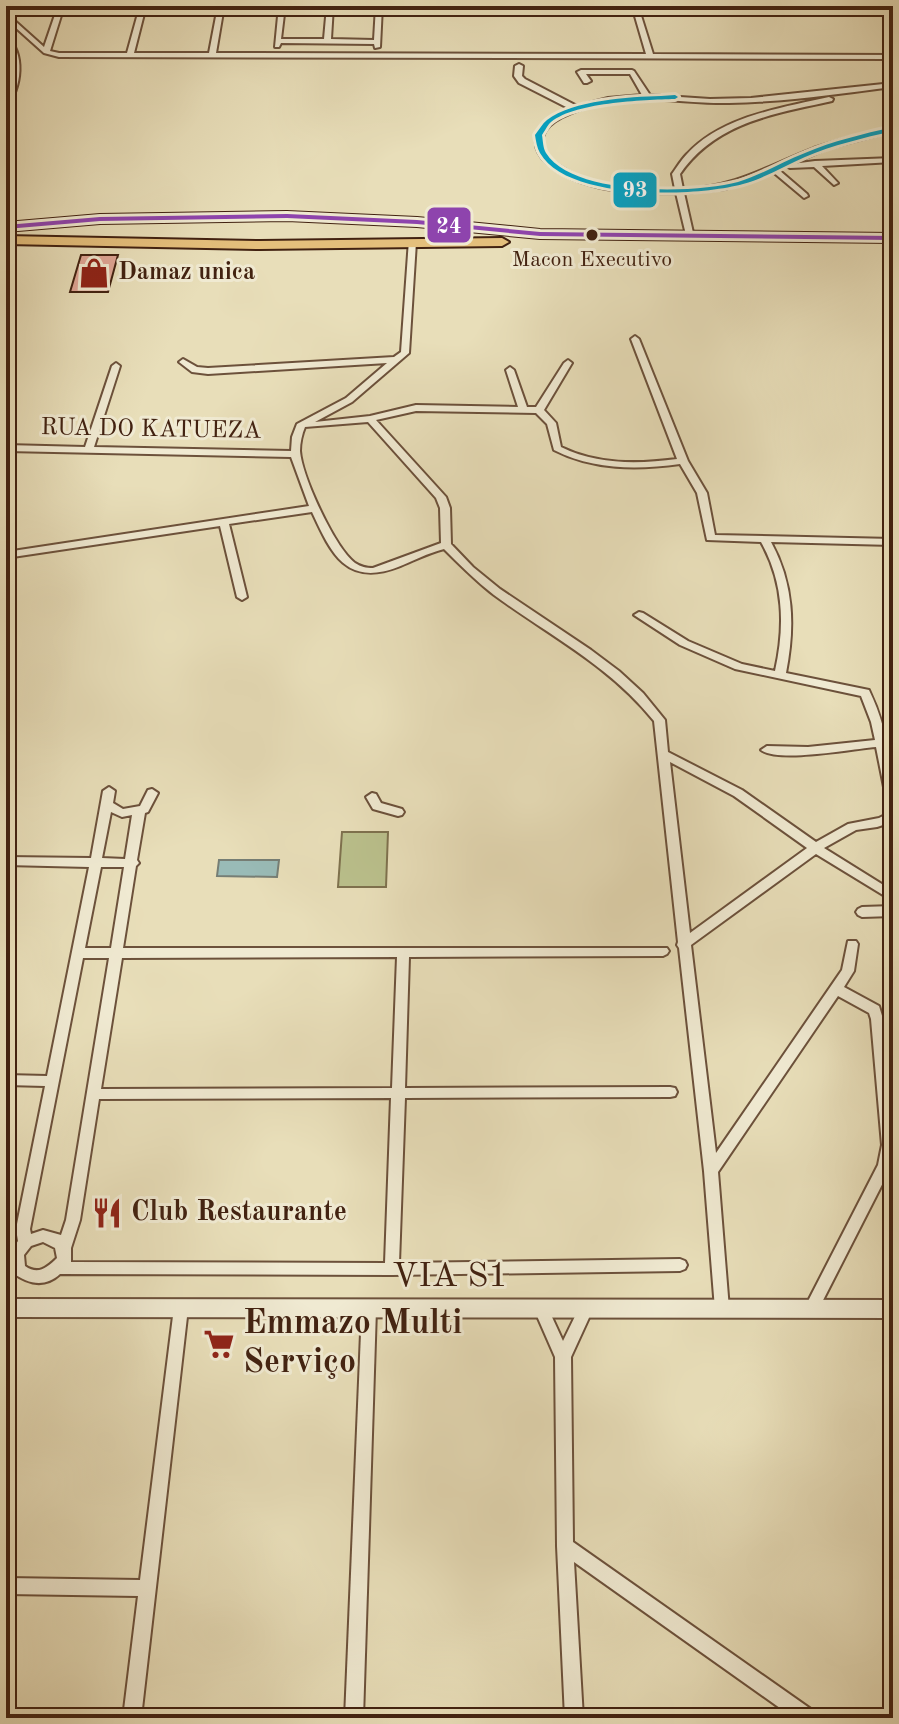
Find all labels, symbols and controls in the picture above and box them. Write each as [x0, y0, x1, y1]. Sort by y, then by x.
line badge: 93 [612, 171, 658, 209]
text: 93 [622, 180, 648, 202]
line badge: 24 [426, 206, 472, 244]
text: 24 [436, 216, 462, 238]
marker: Macon Executivo [584, 227, 600, 243]
place label: Macon Executivo [512, 249, 672, 271]
shop icon: Damaz unica [77, 256, 111, 290]
place label: Damaz unica [118, 261, 255, 285]
street label: RUA DO KATUEZA [40, 416, 262, 444]
restaurant icon: Club Restaurante [90, 1196, 124, 1230]
place label: Club Restaurante [131, 1199, 347, 1227]
street label: VIA S1 [392, 1260, 508, 1294]
place label: Emmazo Multi Serviço [243, 1307, 462, 1380]
supermarket icon: Emmazo Multi Serviço [202, 1327, 236, 1361]

